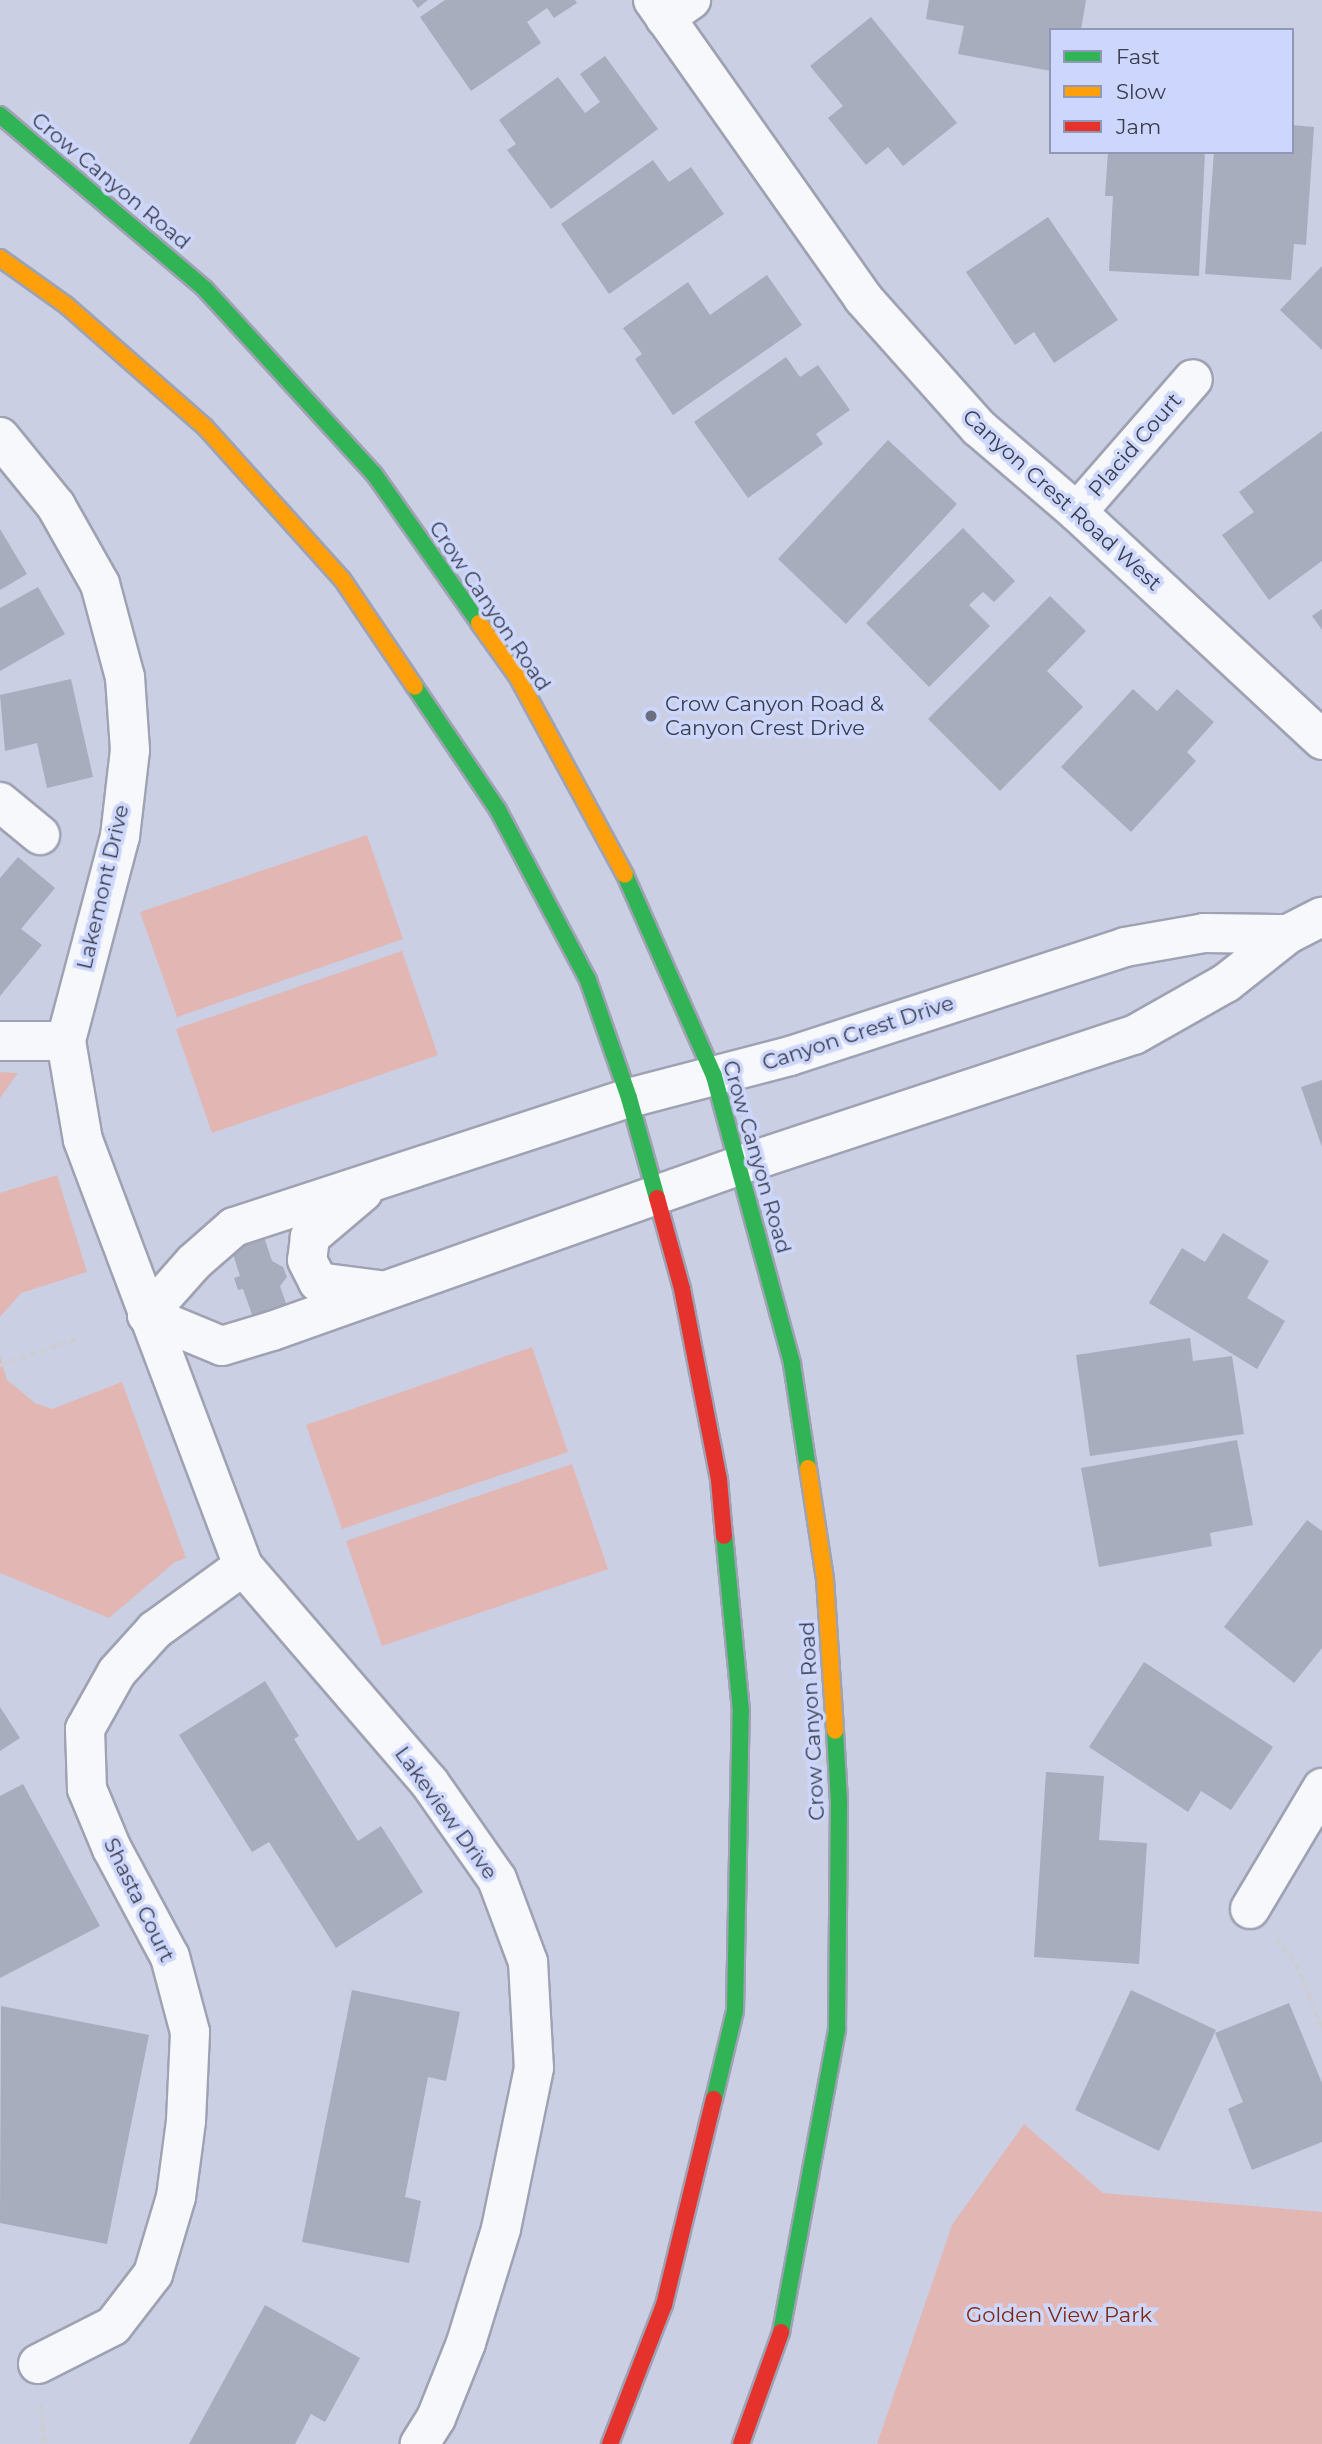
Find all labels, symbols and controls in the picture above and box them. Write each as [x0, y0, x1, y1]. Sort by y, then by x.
legend [1049, 28, 1294, 154]
text: Fast [1116, 44, 1160, 69]
text: Slow [1116, 79, 1166, 104]
street label: Crow Canyon Road [26, 107, 196, 255]
text: Jam [1116, 114, 1161, 139]
street label: Placid Court [1083, 388, 1187, 502]
street label: Canyon Crest Road West [957, 404, 1167, 596]
street label: Crow Canyon Road [424, 516, 556, 696]
place label: Crow Canyon Road & Canyon Crest Drive [665, 691, 884, 741]
marker: Crow Canyon Road & Canyon Crest Drive [643, 708, 659, 724]
street label: Lakemont Drive [72, 802, 134, 972]
street label: Canyon Crest Drive [759, 990, 957, 1076]
street label: Crow Canyon Road [717, 1058, 797, 1256]
street label: Crow Canyon Road [794, 1621, 830, 1821]
street label: Lakeview Drive [389, 1742, 503, 1884]
street label: Shasta Court [98, 1834, 180, 1966]
park label: Golden View Park [966, 2302, 1152, 2328]

